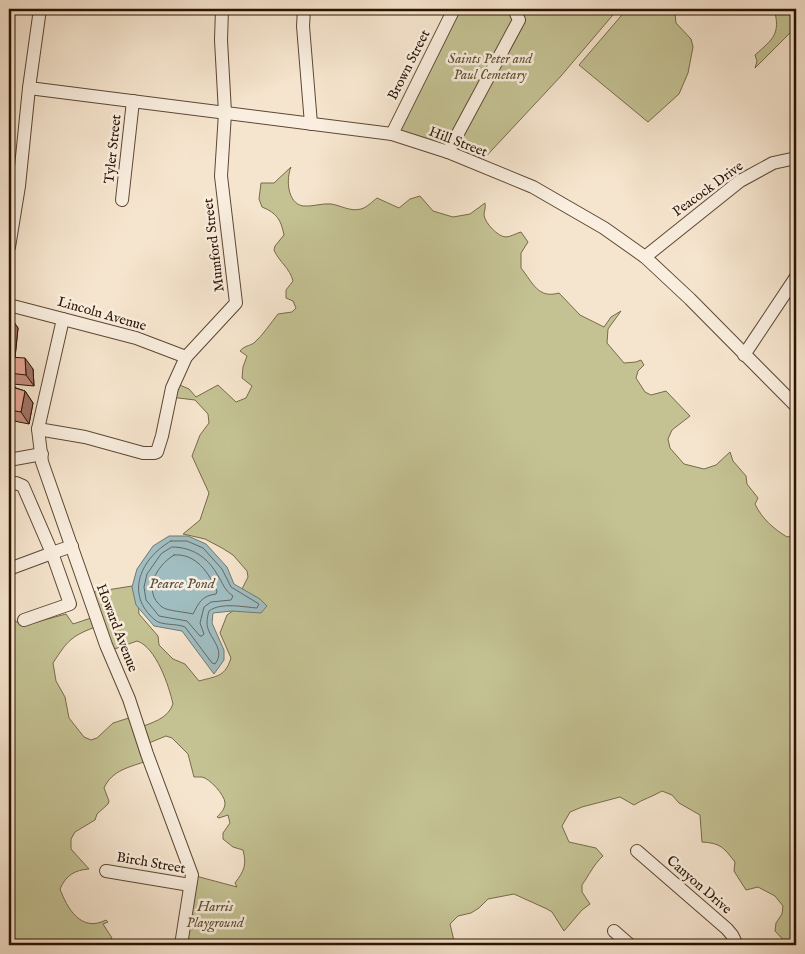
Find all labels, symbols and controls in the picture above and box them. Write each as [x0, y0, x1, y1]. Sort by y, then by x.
street label: Brown Street [384, 27, 434, 103]
park label: Saints Peter and Paul Cemetary [448, 50, 534, 84]
street label: Tyler Street [100, 113, 126, 184]
street label: Hill Street [426, 123, 490, 161]
street label: Peacock Drive [669, 157, 747, 221]
street label: Mumford Street [199, 197, 229, 293]
street label: Lincoln Avenue [55, 293, 149, 335]
water label: Pearce Pond [149, 574, 216, 593]
street label: Howard Avenue [92, 581, 142, 675]
street label: Birch Street [115, 848, 187, 878]
street label: Canyon Drive [663, 852, 736, 919]
park label: Harris Playground [186, 898, 245, 933]

